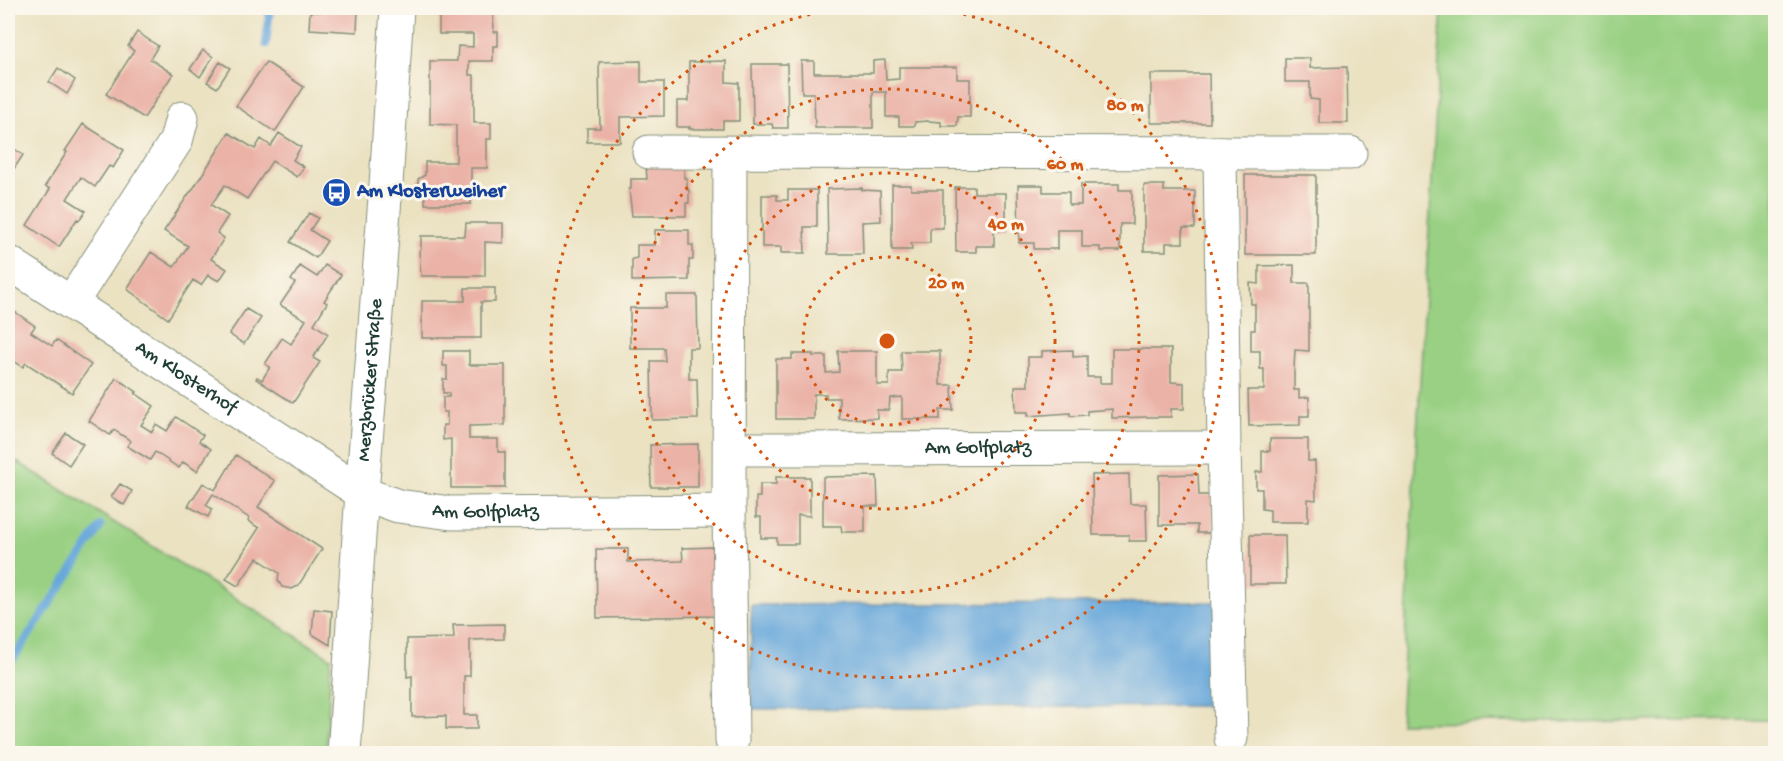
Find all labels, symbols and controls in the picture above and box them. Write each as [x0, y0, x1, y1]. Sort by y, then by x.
text: 80 m [1106, 96, 1144, 117]
text: 60 m [1047, 155, 1083, 176]
bus stop icon: Am Klosterweiher [320, 176, 352, 208]
place label: Am Klosterweiher [356, 181, 507, 204]
text: 40 m [987, 215, 1024, 236]
text: 20 m [928, 274, 964, 295]
street label: Merzbrücker Straße [353, 297, 389, 462]
centre of rings [877, 331, 897, 351]
street label: Am Klosterhof [130, 336, 242, 420]
street label: Am Golfplatz [925, 437, 1033, 460]
street label: Am Golfplatz [431, 499, 540, 525]

